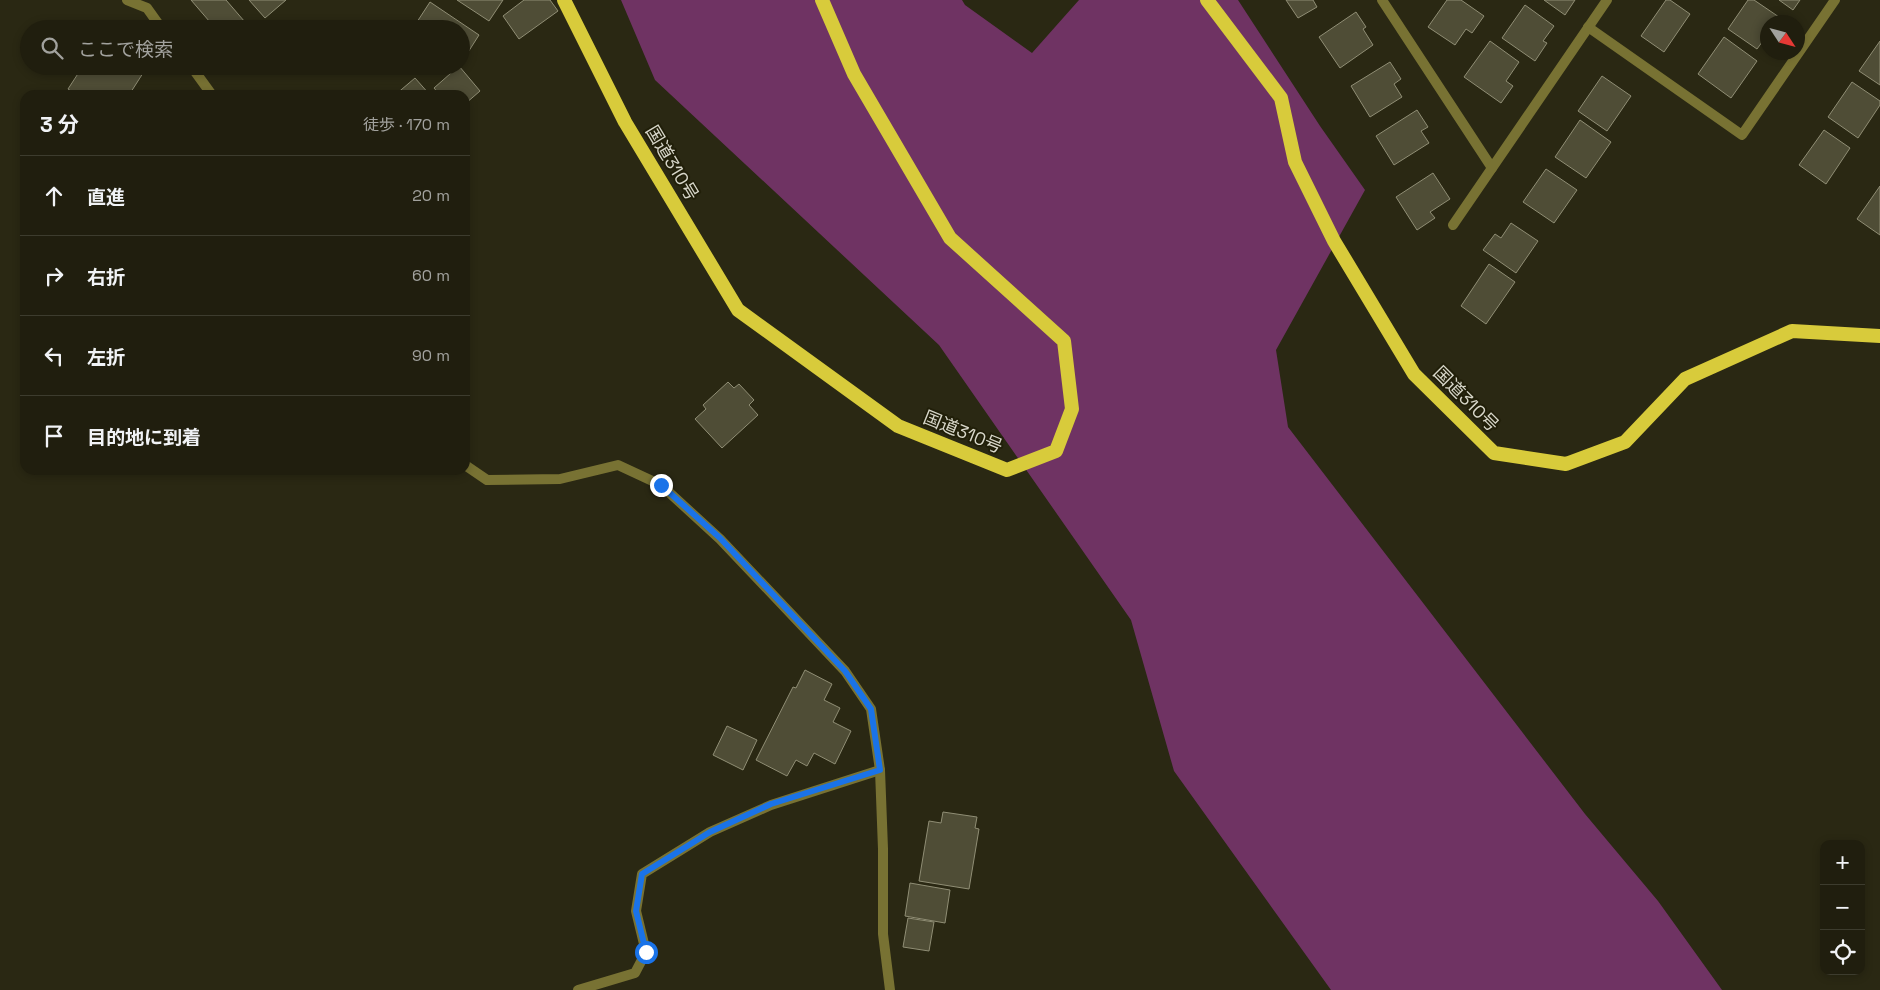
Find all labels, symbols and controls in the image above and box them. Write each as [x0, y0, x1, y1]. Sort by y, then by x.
north arrow [1760, 15, 1805, 60]
search box [20, 20, 470, 75]
icon: search [38, 34, 66, 62]
text: ここで検索 [78, 37, 173, 62]
text: 3 分 [40, 111, 79, 138]
text: 徒歩 · 170 m [363, 114, 450, 135]
street label: 国道310号 [641, 121, 704, 205]
icon: ahead [40, 182, 68, 210]
text: 直進 [87, 185, 125, 210]
text: 20 m [412, 185, 450, 206]
icon: right [40, 262, 68, 290]
text: 右折 [87, 265, 125, 290]
text: 60 m [412, 265, 450, 286]
icon: left [40, 342, 68, 370]
text: 左折 [87, 345, 125, 370]
text: 90 m [412, 345, 450, 366]
street label: 国道310号 [1429, 361, 1504, 436]
street label: 国道310号 [920, 405, 1006, 458]
icon: arrive [40, 422, 68, 450]
text: 目的地に到着 [87, 425, 201, 450]
route end [650, 474, 673, 497]
map controls [1820, 840, 1865, 975]
button: + [1820, 840, 1865, 885]
button: − [1820, 885, 1865, 930]
button: locate [1820, 930, 1865, 975]
route start [635, 941, 658, 964]

